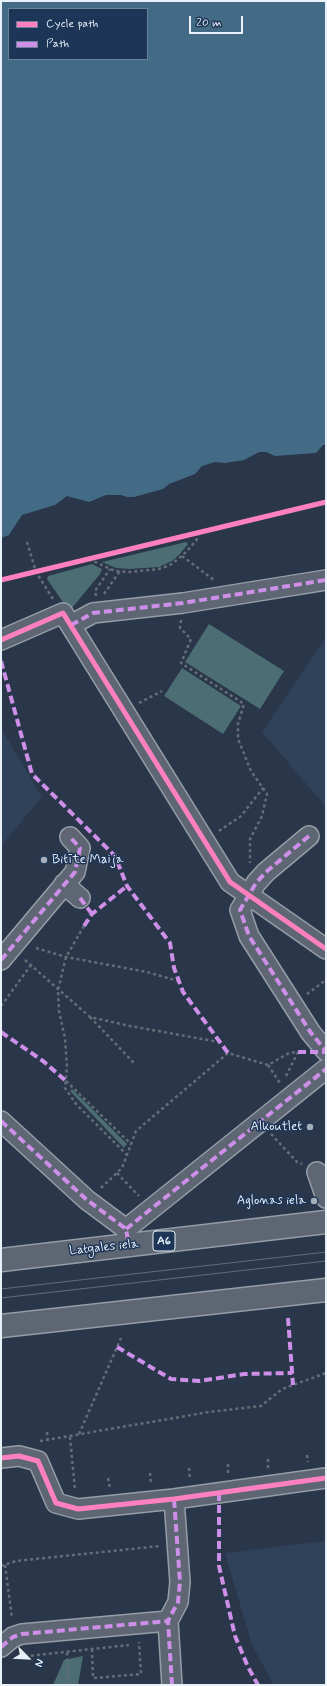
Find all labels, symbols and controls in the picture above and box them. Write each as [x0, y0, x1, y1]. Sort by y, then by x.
legend [8, 8, 148, 60]
scale bar [191, 8, 245, 34]
text: 20 m [196, 15, 222, 31]
text: Cycle path [46, 16, 98, 32]
text: Path [46, 36, 69, 52]
place label: Bitīte Maija [52, 852, 124, 868]
marker: Bitīte Maija [39, 855, 49, 865]
place label: Alkoutlet [251, 1119, 302, 1135]
marker: Alkoutlet [305, 1122, 315, 1132]
place label: Aglonas iela [237, 1193, 306, 1209]
marker: Aglonas iela [309, 1196, 319, 1206]
road number: A6 [153, 1231, 175, 1251]
street label: Latgales iela [68, 1237, 140, 1259]
north arrow [8, 1638, 48, 1678]
text: N [31, 1657, 47, 1669]

